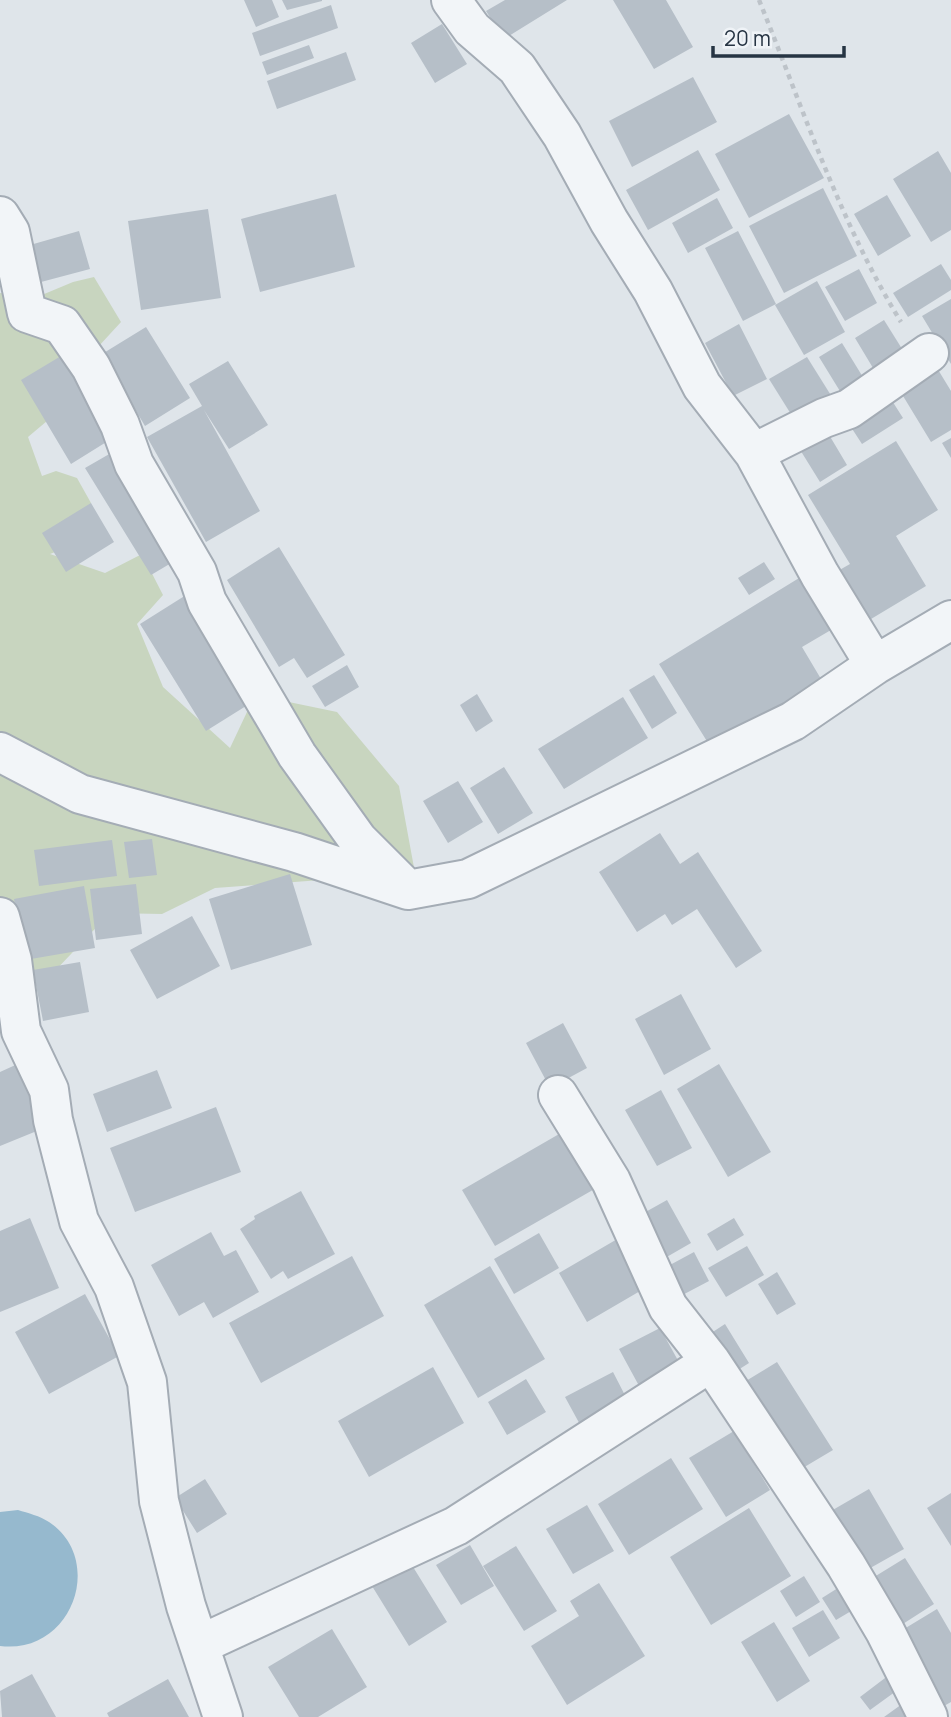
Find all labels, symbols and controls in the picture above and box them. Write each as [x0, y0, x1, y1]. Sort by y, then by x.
scale bar [713, 14, 844, 58]
text: 20 m [724, 24, 771, 52]

